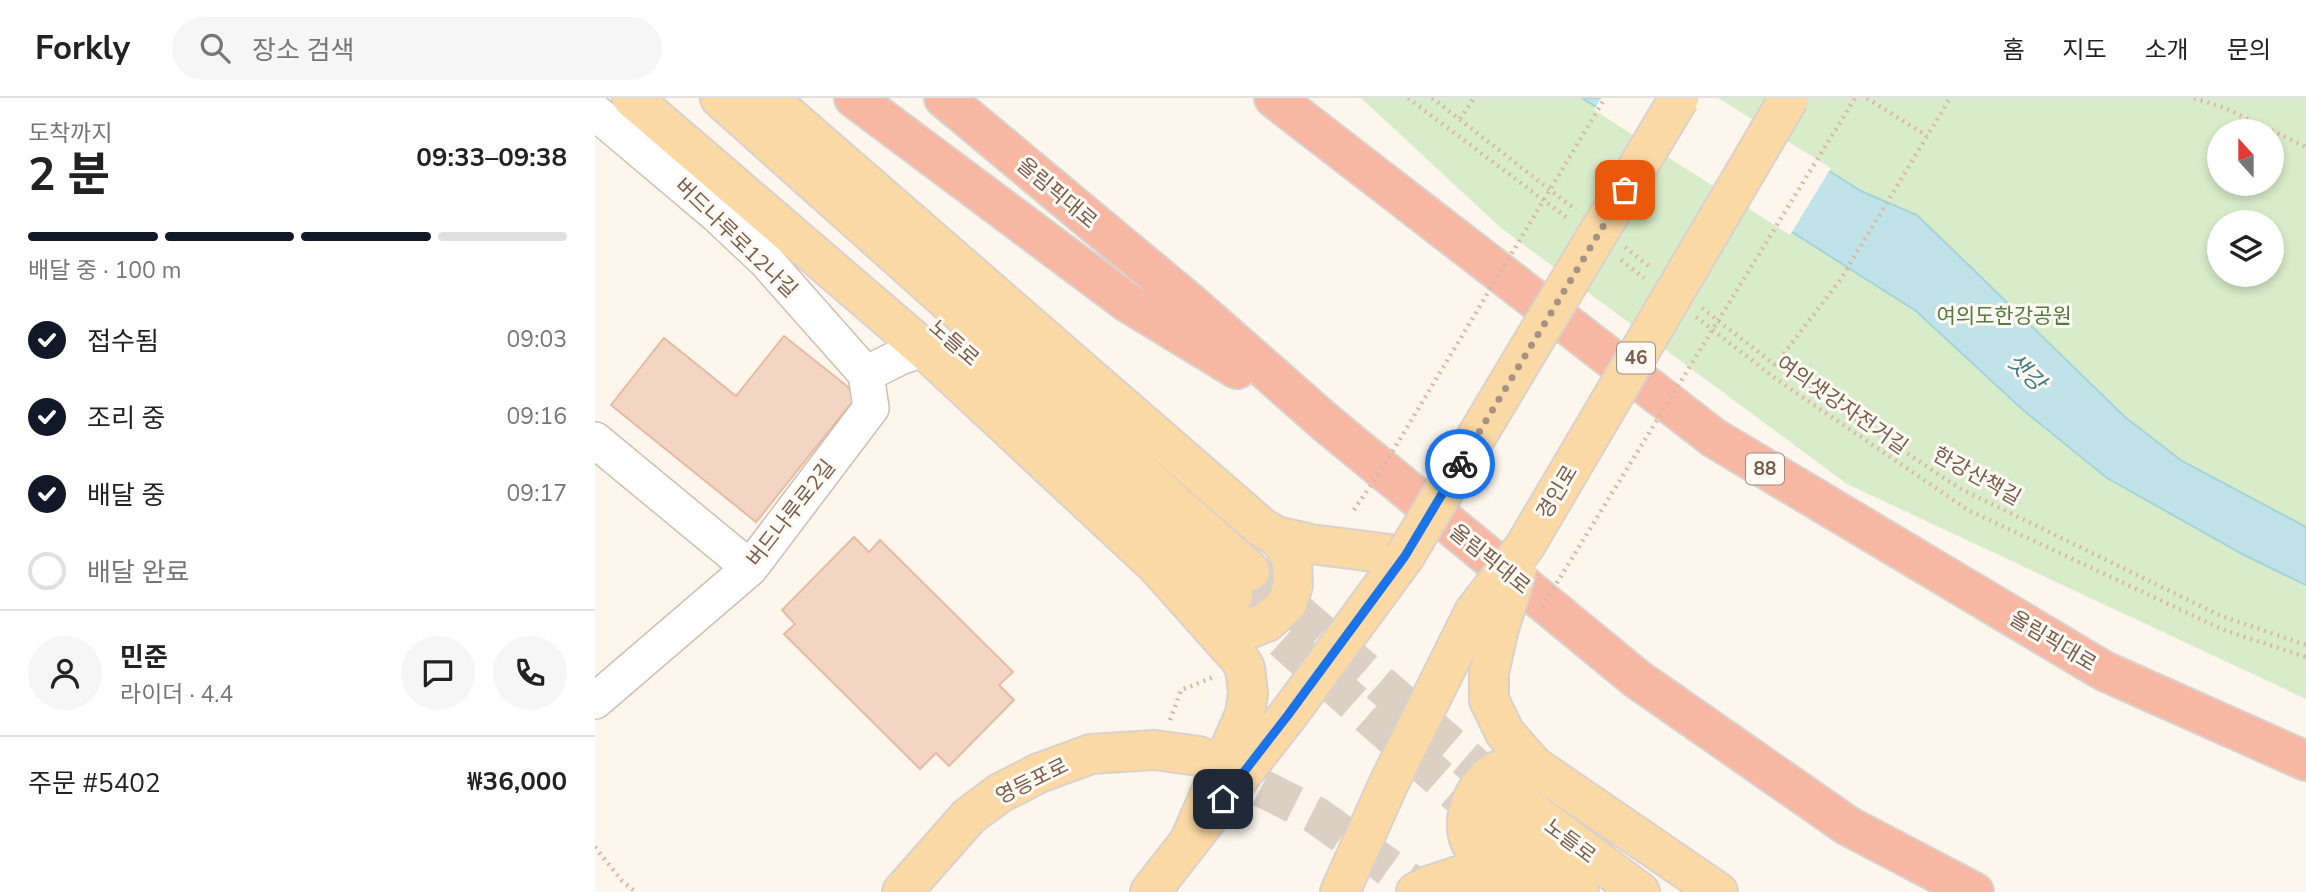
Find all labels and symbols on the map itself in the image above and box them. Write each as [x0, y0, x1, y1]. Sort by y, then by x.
north arrow [2207, 119, 2284, 196]
street label: 올림픽대로 [1011, 151, 1103, 235]
pin [1595, 160, 1655, 220]
street label: 버드나루로12나길 [669, 172, 803, 304]
park label: 여의도한강공원 [1936, 302, 2072, 330]
street label: 노들로 [923, 313, 985, 373]
road number: 46 [1617, 342, 1655, 374]
water label: 샛강 [2000, 346, 2054, 400]
street label: 여의샛강자전거길 [1771, 349, 1913, 461]
courier [1425, 429, 1495, 499]
street label: 한강산책길 [1928, 440, 2026, 512]
street label: 버드나루로2길 [740, 454, 842, 572]
road number: 88 [1746, 454, 1784, 484]
street label: 경인로 [1530, 460, 1584, 524]
street label: 올림픽대로 [1444, 518, 1536, 600]
street label: 올림픽대로 [2004, 604, 2102, 678]
street label: 영등포로 [991, 751, 1073, 811]
pin [1193, 769, 1253, 829]
street label: 노들로 [1538, 812, 1602, 870]

